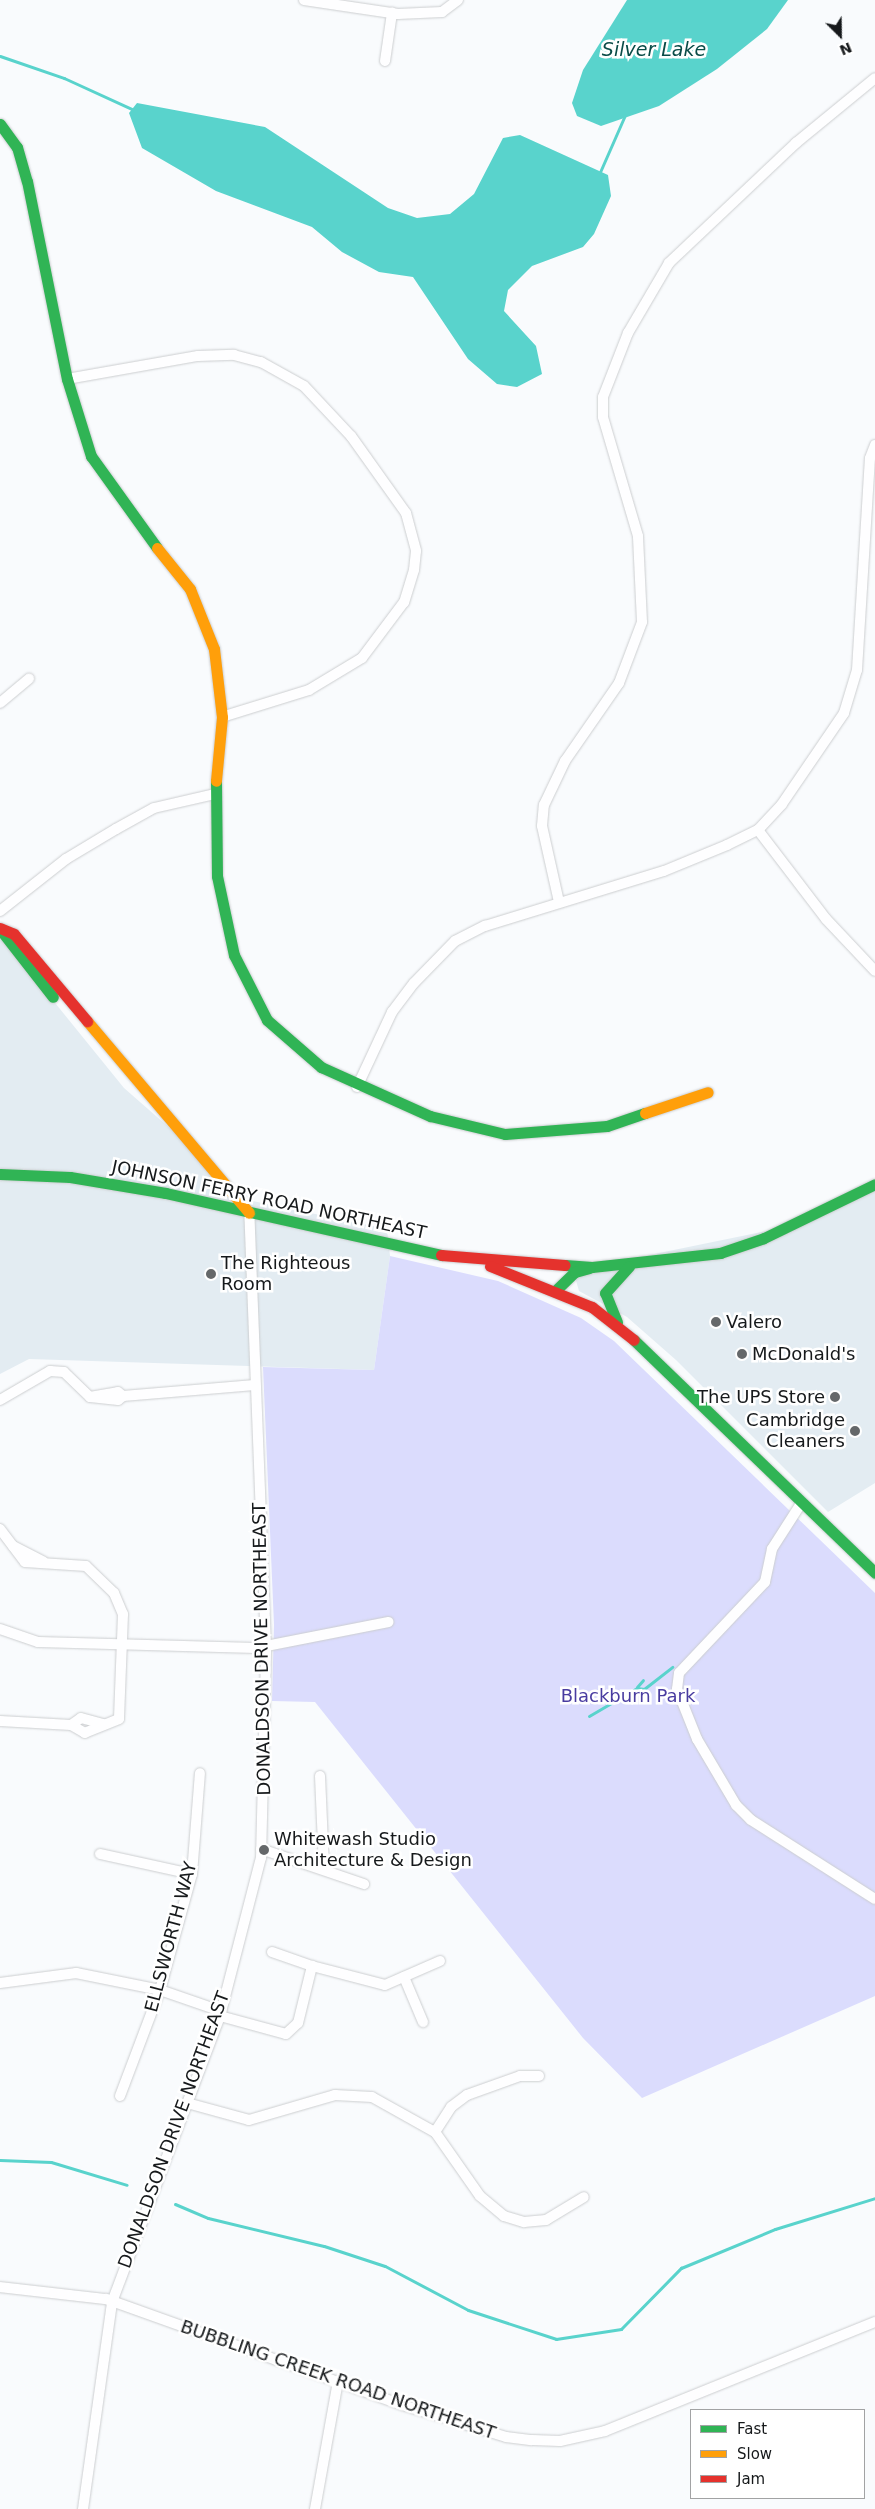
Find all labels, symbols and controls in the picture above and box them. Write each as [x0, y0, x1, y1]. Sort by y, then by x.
north arrow [815, 10, 865, 60]
water label: Silver Lake [602, 39, 706, 61]
text: N [837, 39, 854, 58]
street label: JOHNSON FERRY ROAD NORTHEAST [110, 1156, 428, 1244]
place label: The Righteous Room [221, 1253, 350, 1296]
marker: The Righteous Room [205, 1268, 217, 1280]
place label: Valero [726, 1311, 782, 1333]
marker: Valero [710, 1316, 722, 1328]
place label: McDonald's [752, 1343, 855, 1365]
marker: McDonald's [736, 1348, 748, 1360]
place label: The UPS Store [697, 1386, 825, 1408]
marker: The UPS Store [829, 1391, 841, 1403]
place label: Cambridge Cleaners [746, 1410, 845, 1452]
marker: Cambridge Cleaners [849, 1425, 861, 1437]
street label: DONALDSON DRIVE NORTHEAST [249, 1502, 275, 1796]
park label: Blackburn Park [561, 1685, 695, 1707]
place label: Whitewash Studio Architecture & Design [274, 1829, 472, 1872]
marker: Whitewash Studio Architecture & Design [258, 1844, 270, 1856]
street label: ELLSWORTH WAY [141, 1859, 201, 2015]
street label: DONALDSON DRIVE NORTHEAST [114, 1989, 234, 2271]
street label: BUBBLING CREEK ROAD NORTHEAST [178, 2316, 498, 2444]
legend [690, 2409, 865, 2499]
text: Fast [737, 2420, 767, 2438]
text: Slow [737, 2445, 772, 2463]
text: Jam [737, 2470, 765, 2488]

